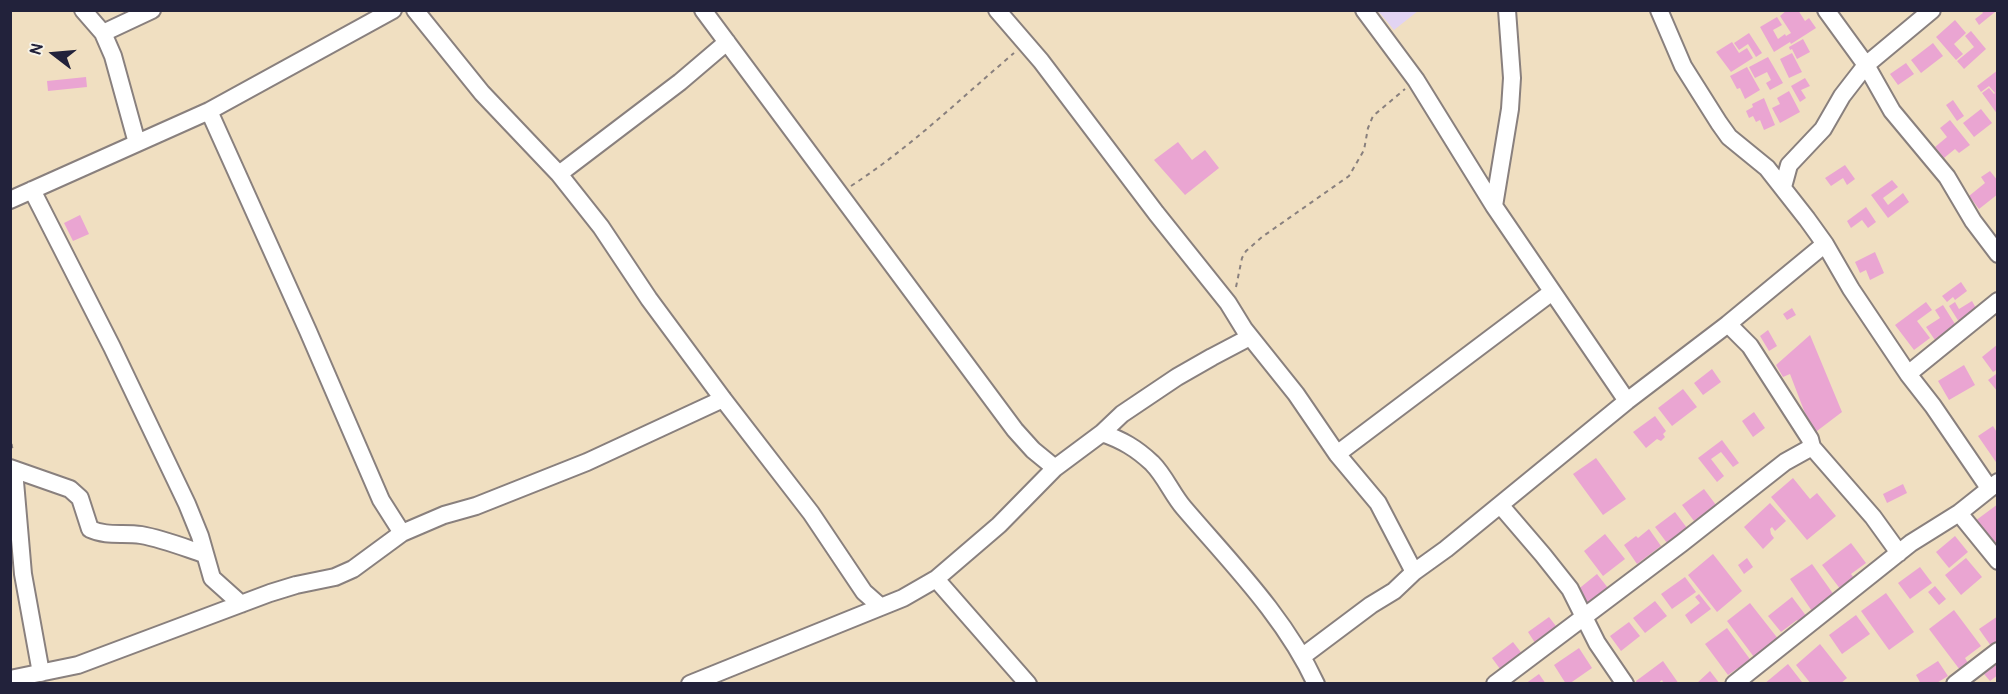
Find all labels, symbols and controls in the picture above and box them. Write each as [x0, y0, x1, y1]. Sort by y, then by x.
north arrow [24, 24, 84, 84]
text: N [26, 41, 48, 57]

